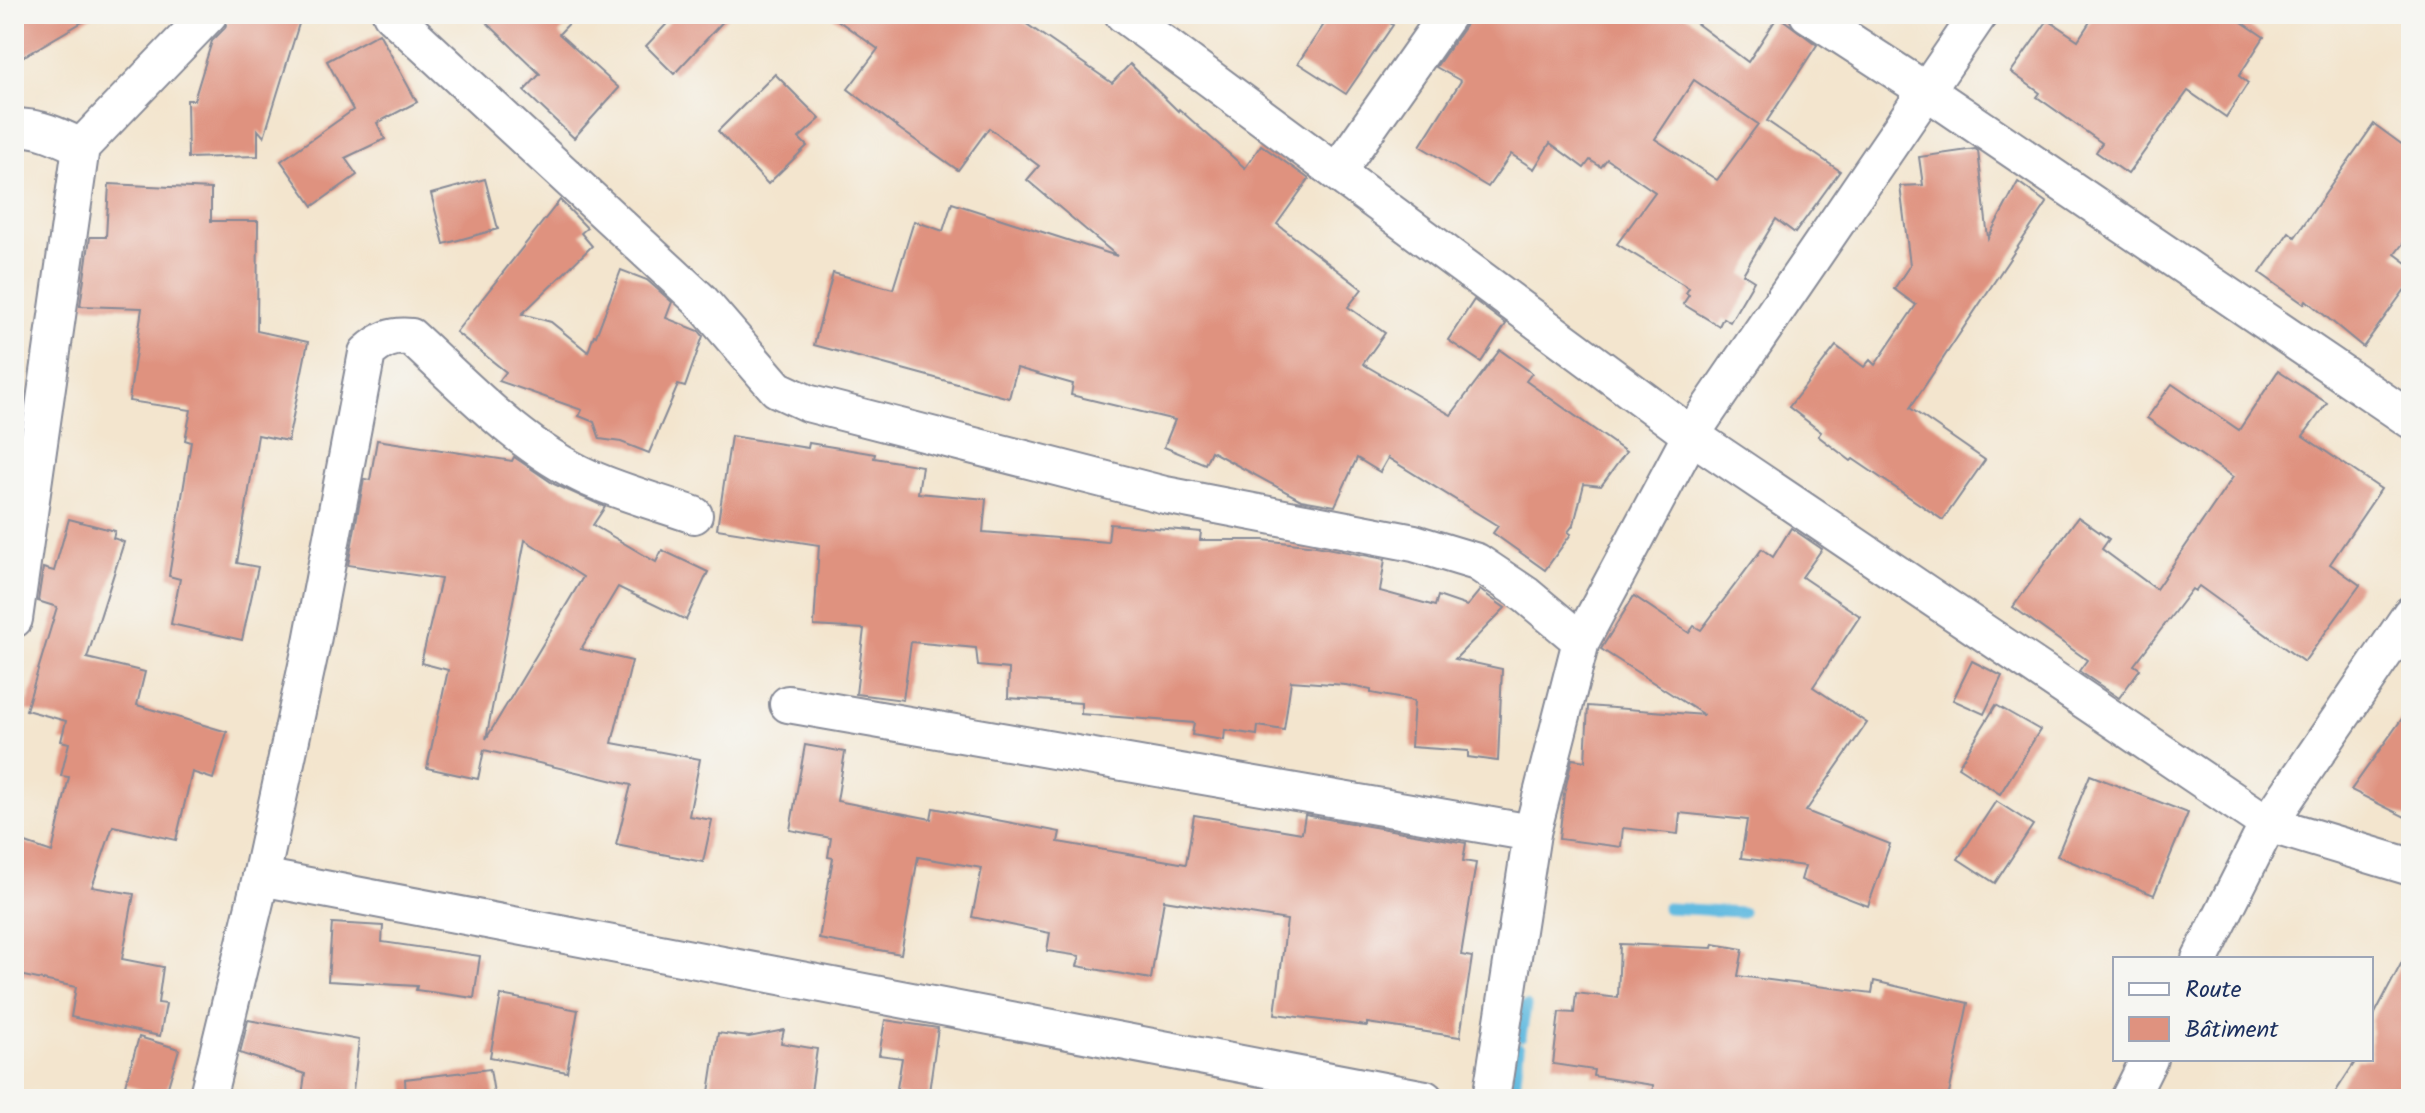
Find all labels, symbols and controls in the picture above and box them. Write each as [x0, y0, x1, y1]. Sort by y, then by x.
legend [2113, 957, 2373, 1061]
text: Route [2185, 971, 2242, 1010]
text: Bâtiment [2185, 1011, 2279, 1050]

